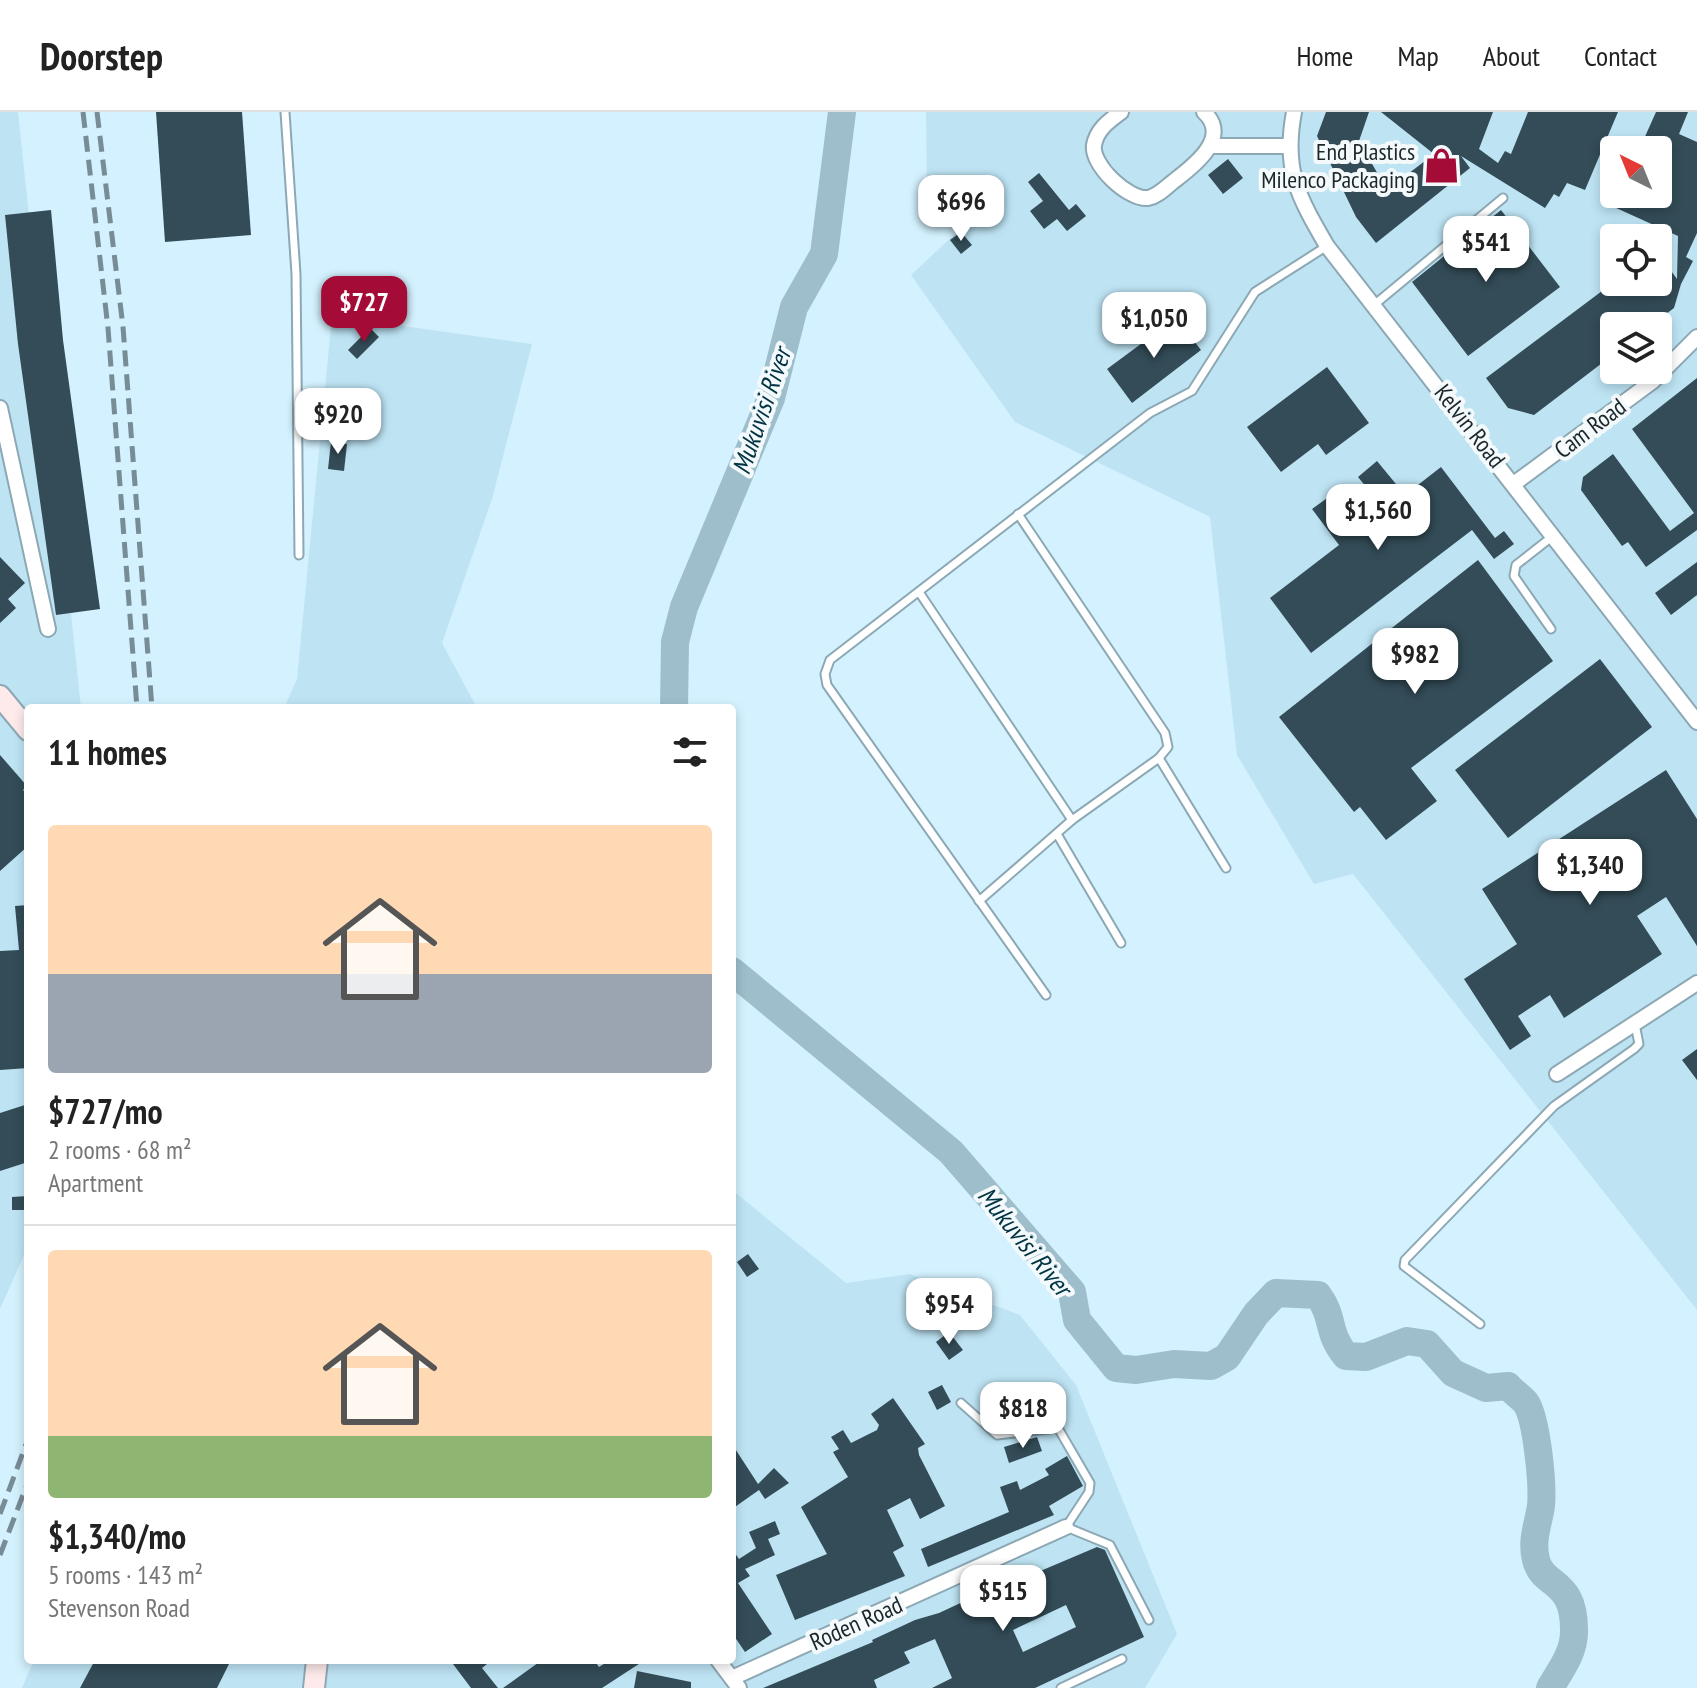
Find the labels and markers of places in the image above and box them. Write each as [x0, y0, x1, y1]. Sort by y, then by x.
place label: End Plastics Milenco Packaging [1261, 136, 1415, 195]
shop icon: End Plastics Milenco Packaging [1422, 146, 1460, 184]
pin: $696 [914, 175, 1008, 243]
pin: $541 [1439, 216, 1533, 284]
pin: $727 [317, 276, 411, 344]
pin: $1,050 [1089, 292, 1219, 360]
pin: $920 [291, 388, 385, 456]
pin: $1,560 [1313, 484, 1443, 552]
pin: $982 [1368, 628, 1462, 696]
pin: $1,340 [1525, 839, 1655, 907]
pin: $954 [902, 1278, 996, 1346]
pin: $818 [976, 1382, 1070, 1450]
pin: $515 [956, 1565, 1050, 1633]

